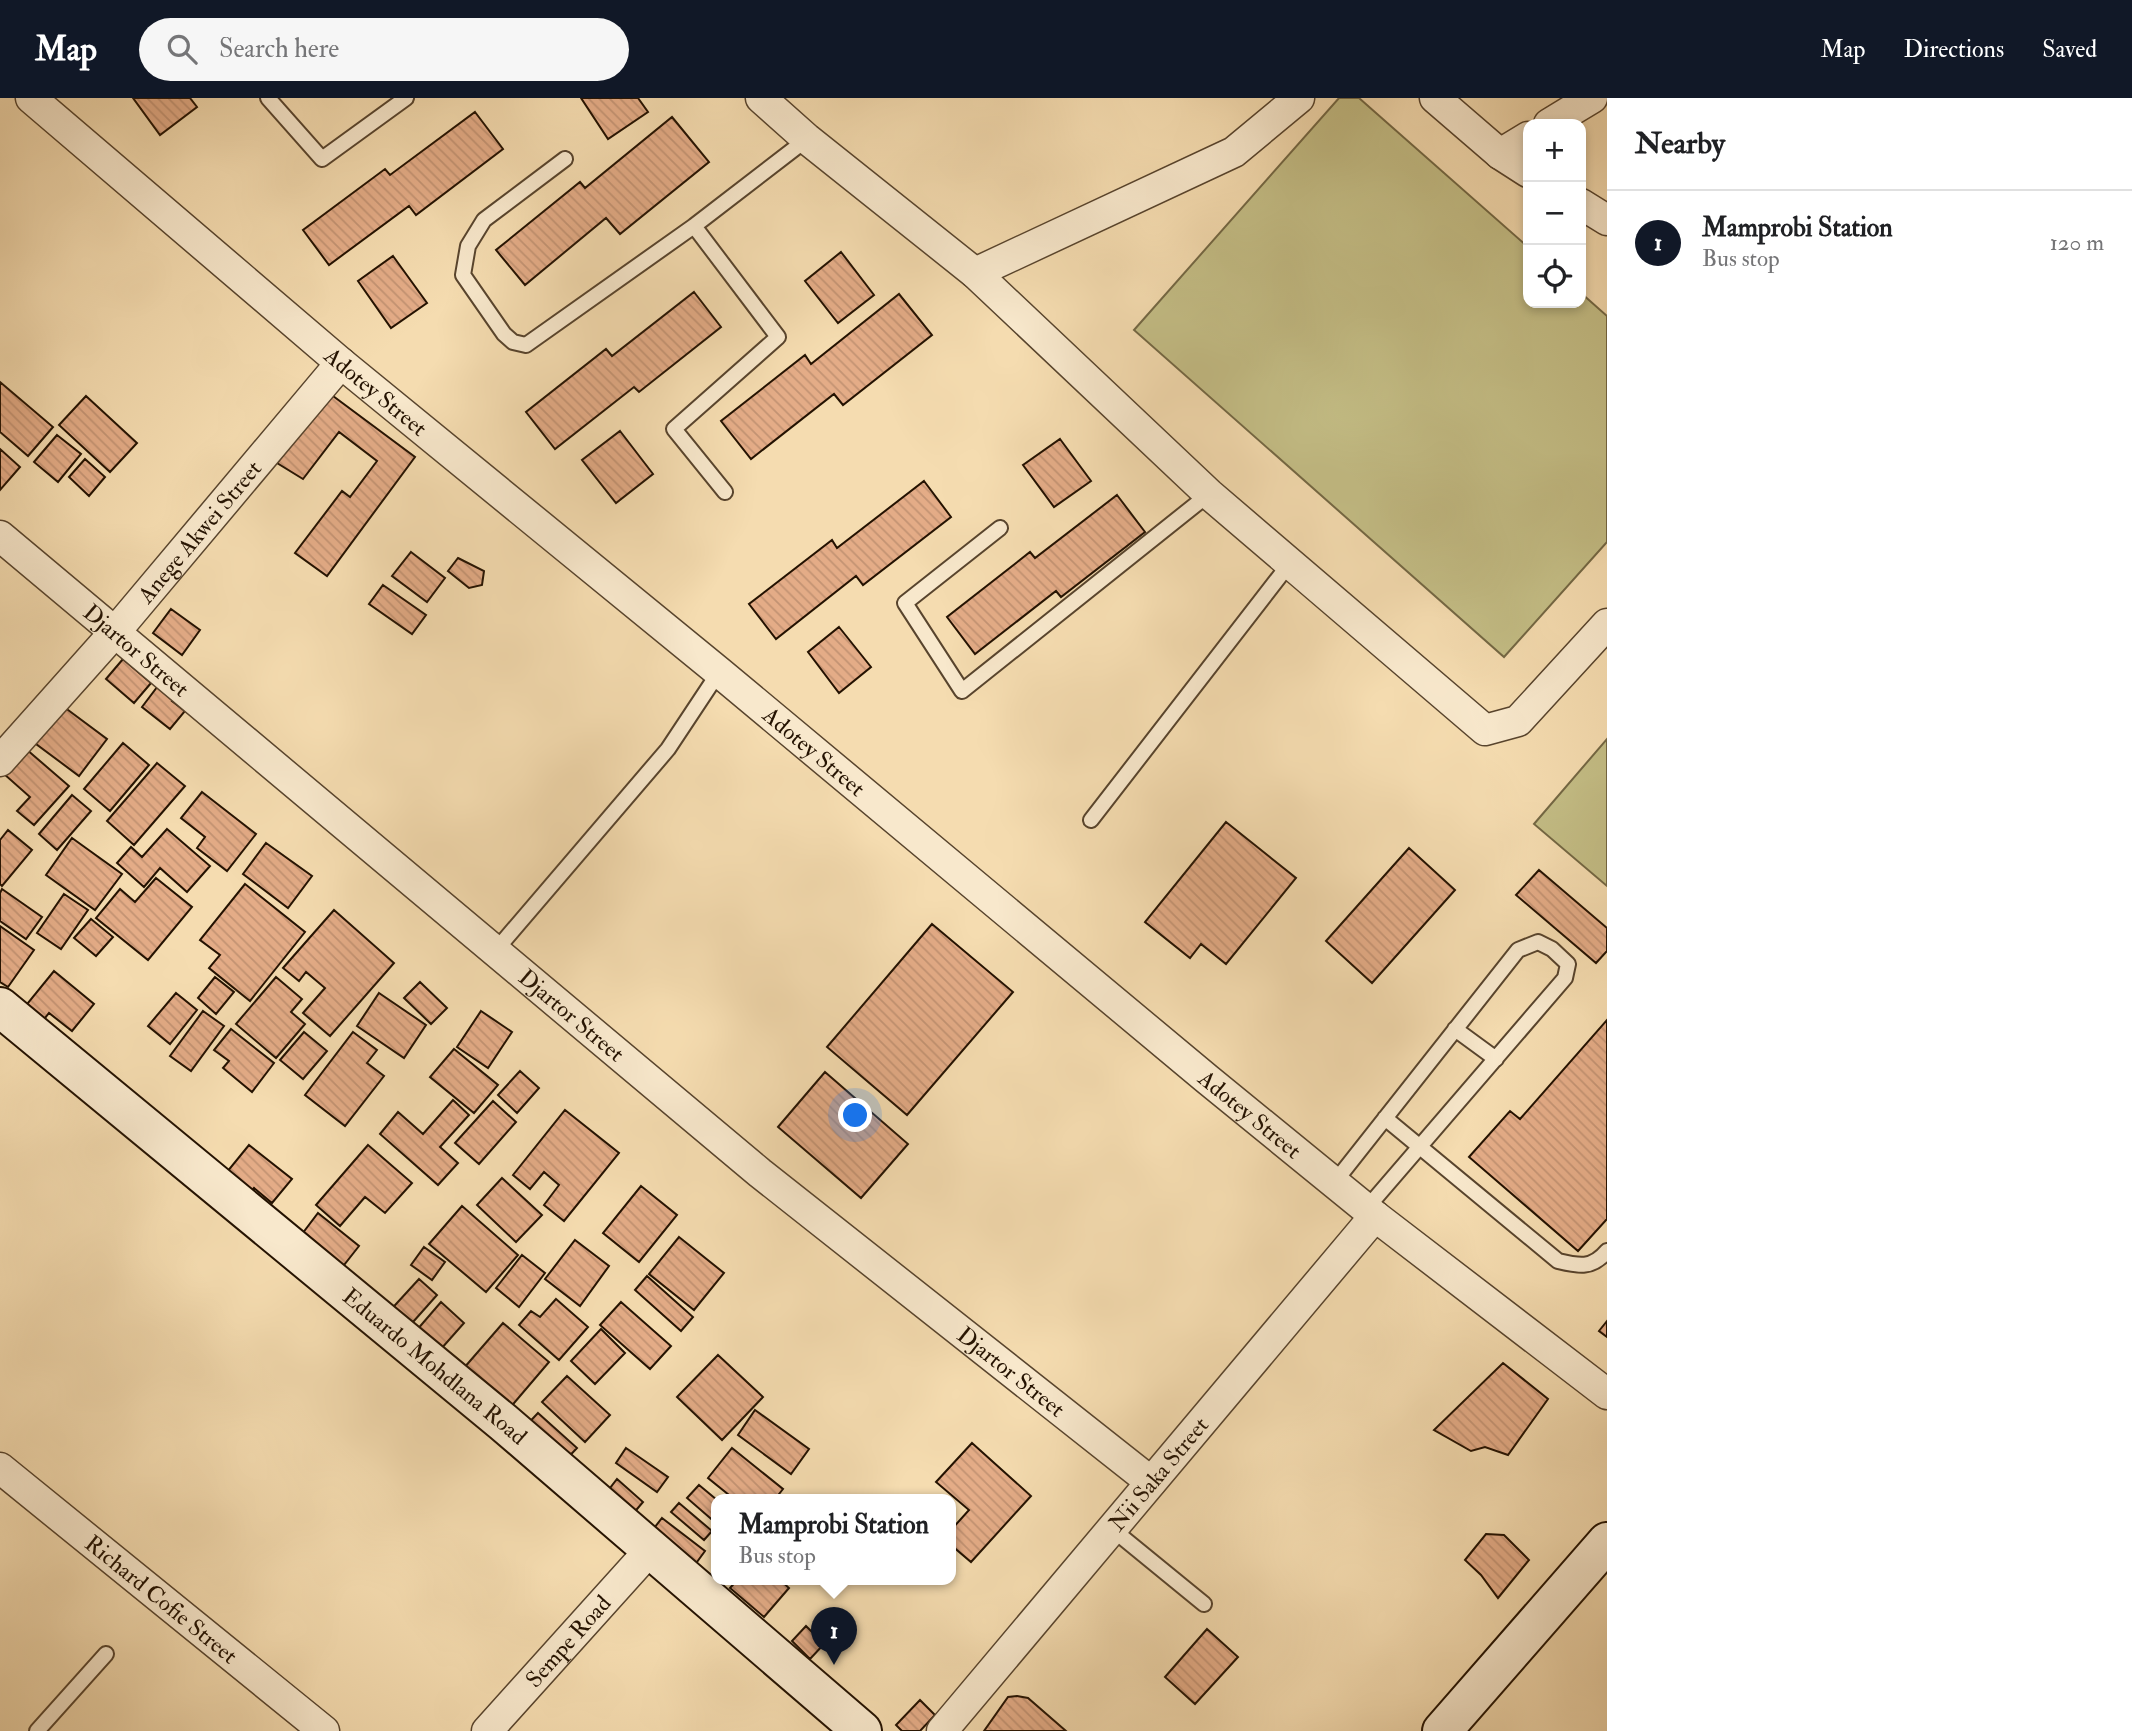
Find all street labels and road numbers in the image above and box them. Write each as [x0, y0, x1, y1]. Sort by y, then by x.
street label: Adotey Street [318, 340, 433, 442]
street label: Anege Akwei Street [131, 454, 268, 610]
street label: Djartor Street [77, 598, 195, 703]
street label: Adotey Street [756, 700, 871, 802]
street label: Djartor Street [513, 962, 631, 1068]
street label: Adotey Street [1192, 1063, 1307, 1165]
street label: Eduardo Mohdlana Road [337, 1281, 533, 1451]
street label: Djartor Street [952, 1320, 1071, 1423]
street label: Nii Saka Street [1102, 1411, 1215, 1537]
street label: Richard Cofie Street [79, 1528, 244, 1670]
street label: Sempe Road [519, 1589, 617, 1693]

